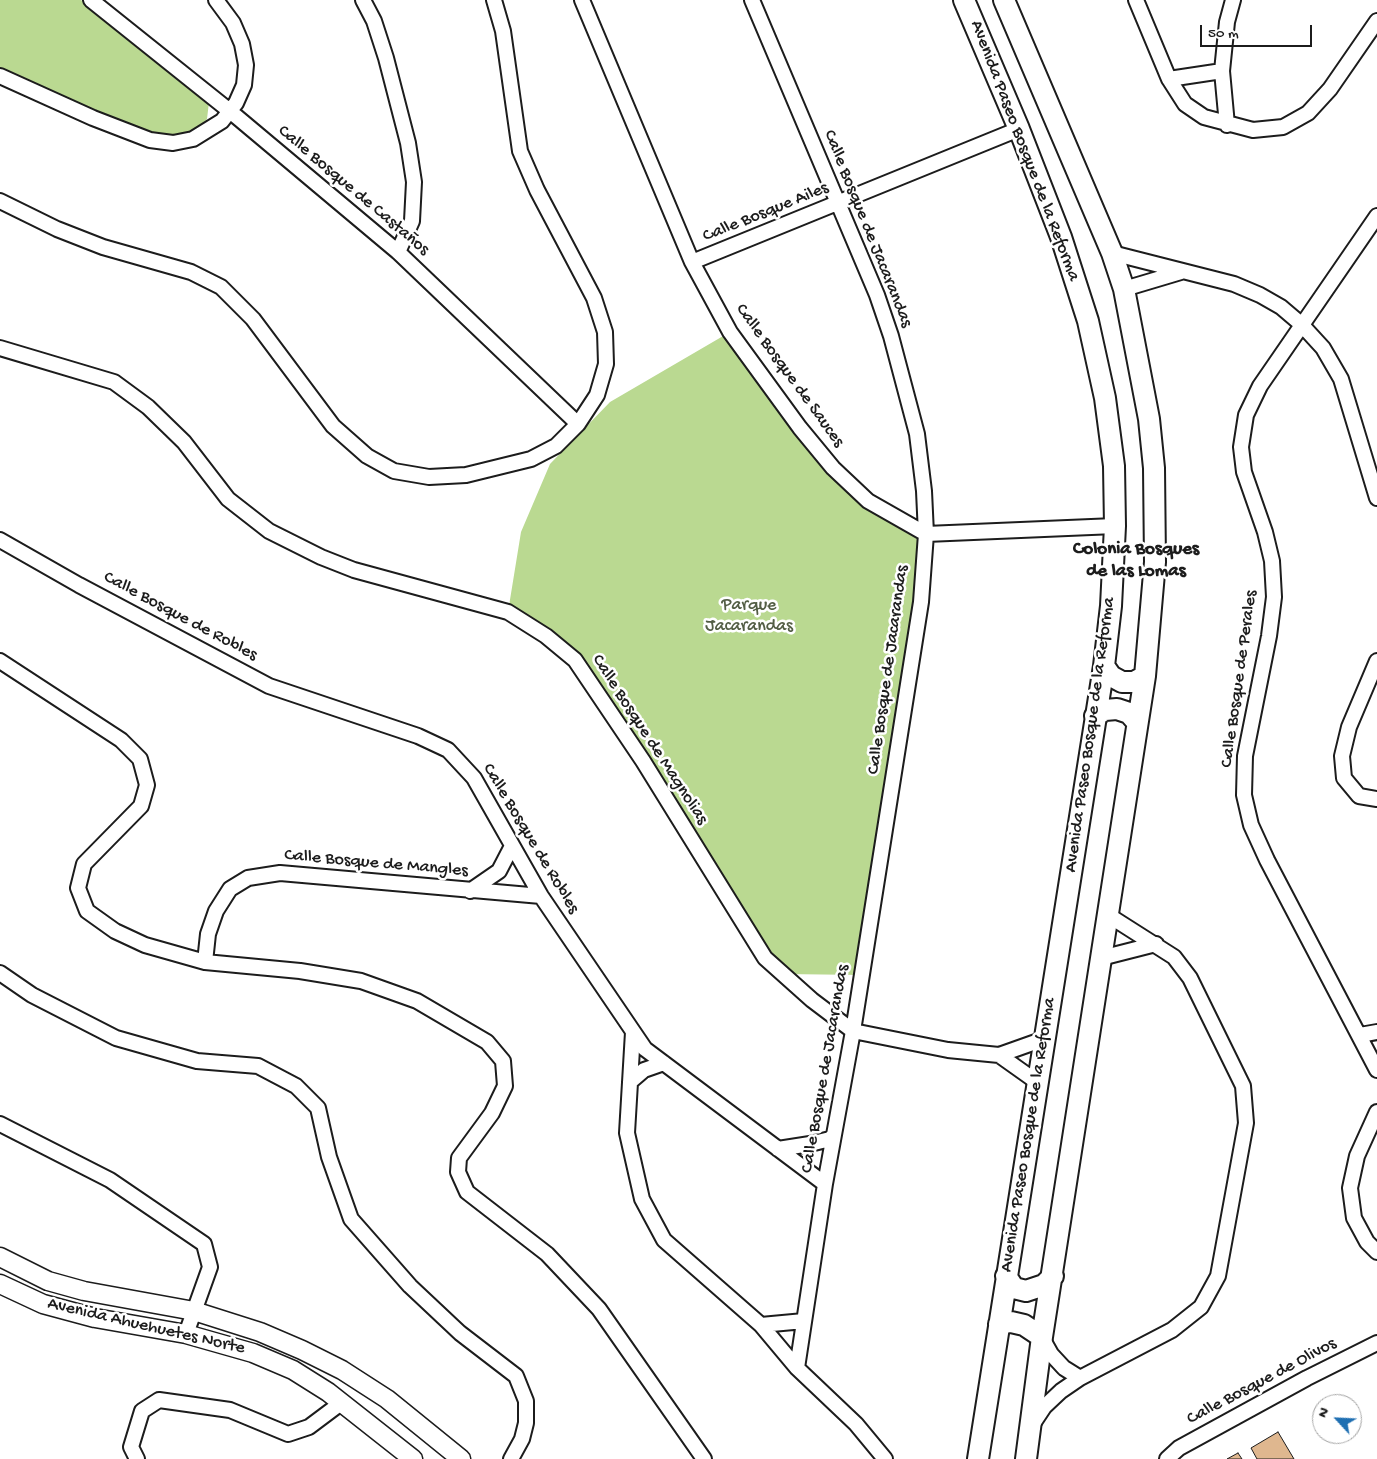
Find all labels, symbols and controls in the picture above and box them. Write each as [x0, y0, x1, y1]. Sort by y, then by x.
scale bar [1202, 15, 1314, 47]
street label: Avenida Paseo Bosque de la Reforma [964, 18, 1084, 284]
text: 50 m [1208, 25, 1239, 43]
street label: Calle Bosque de Castaños [273, 121, 433, 261]
street label: Calle Bosque de Jacarandas [817, 127, 917, 331]
street label: Calle Bosque Ailes [700, 178, 832, 248]
street label: Calle Bosque de Sauces [730, 300, 848, 452]
district label: Colonia Bosques de las Lomas [1073, 539, 1199, 583]
street label: Calle Bosque de Jacarandas [864, 564, 914, 776]
street label: Calle Bosque de Robles [99, 567, 261, 667]
street label: Calle Bosque de Perales [1217, 589, 1263, 769]
park label: Parque Jacarandas [705, 595, 793, 638]
street label: Avenida Paseo Bosque de la Reforma [1061, 596, 1121, 874]
street label: Calle Bosque de Magnolias [586, 651, 712, 829]
street label: Calle Bosque de Robles [477, 760, 583, 918]
street label: Calle Bosque de Mangles [283, 845, 469, 883]
street label: Calle Bosque de Jacarandas [797, 963, 855, 1175]
street label: Avenida Paseo Bosque de la Reforma [997, 996, 1061, 1274]
street label: Avenida Ahuehuetes Norte [45, 1294, 247, 1360]
street label: Calle Bosque de Olivos [1184, 1334, 1340, 1430]
north arrow [1312, 1394, 1362, 1444]
text: N [1314, 1405, 1333, 1421]

